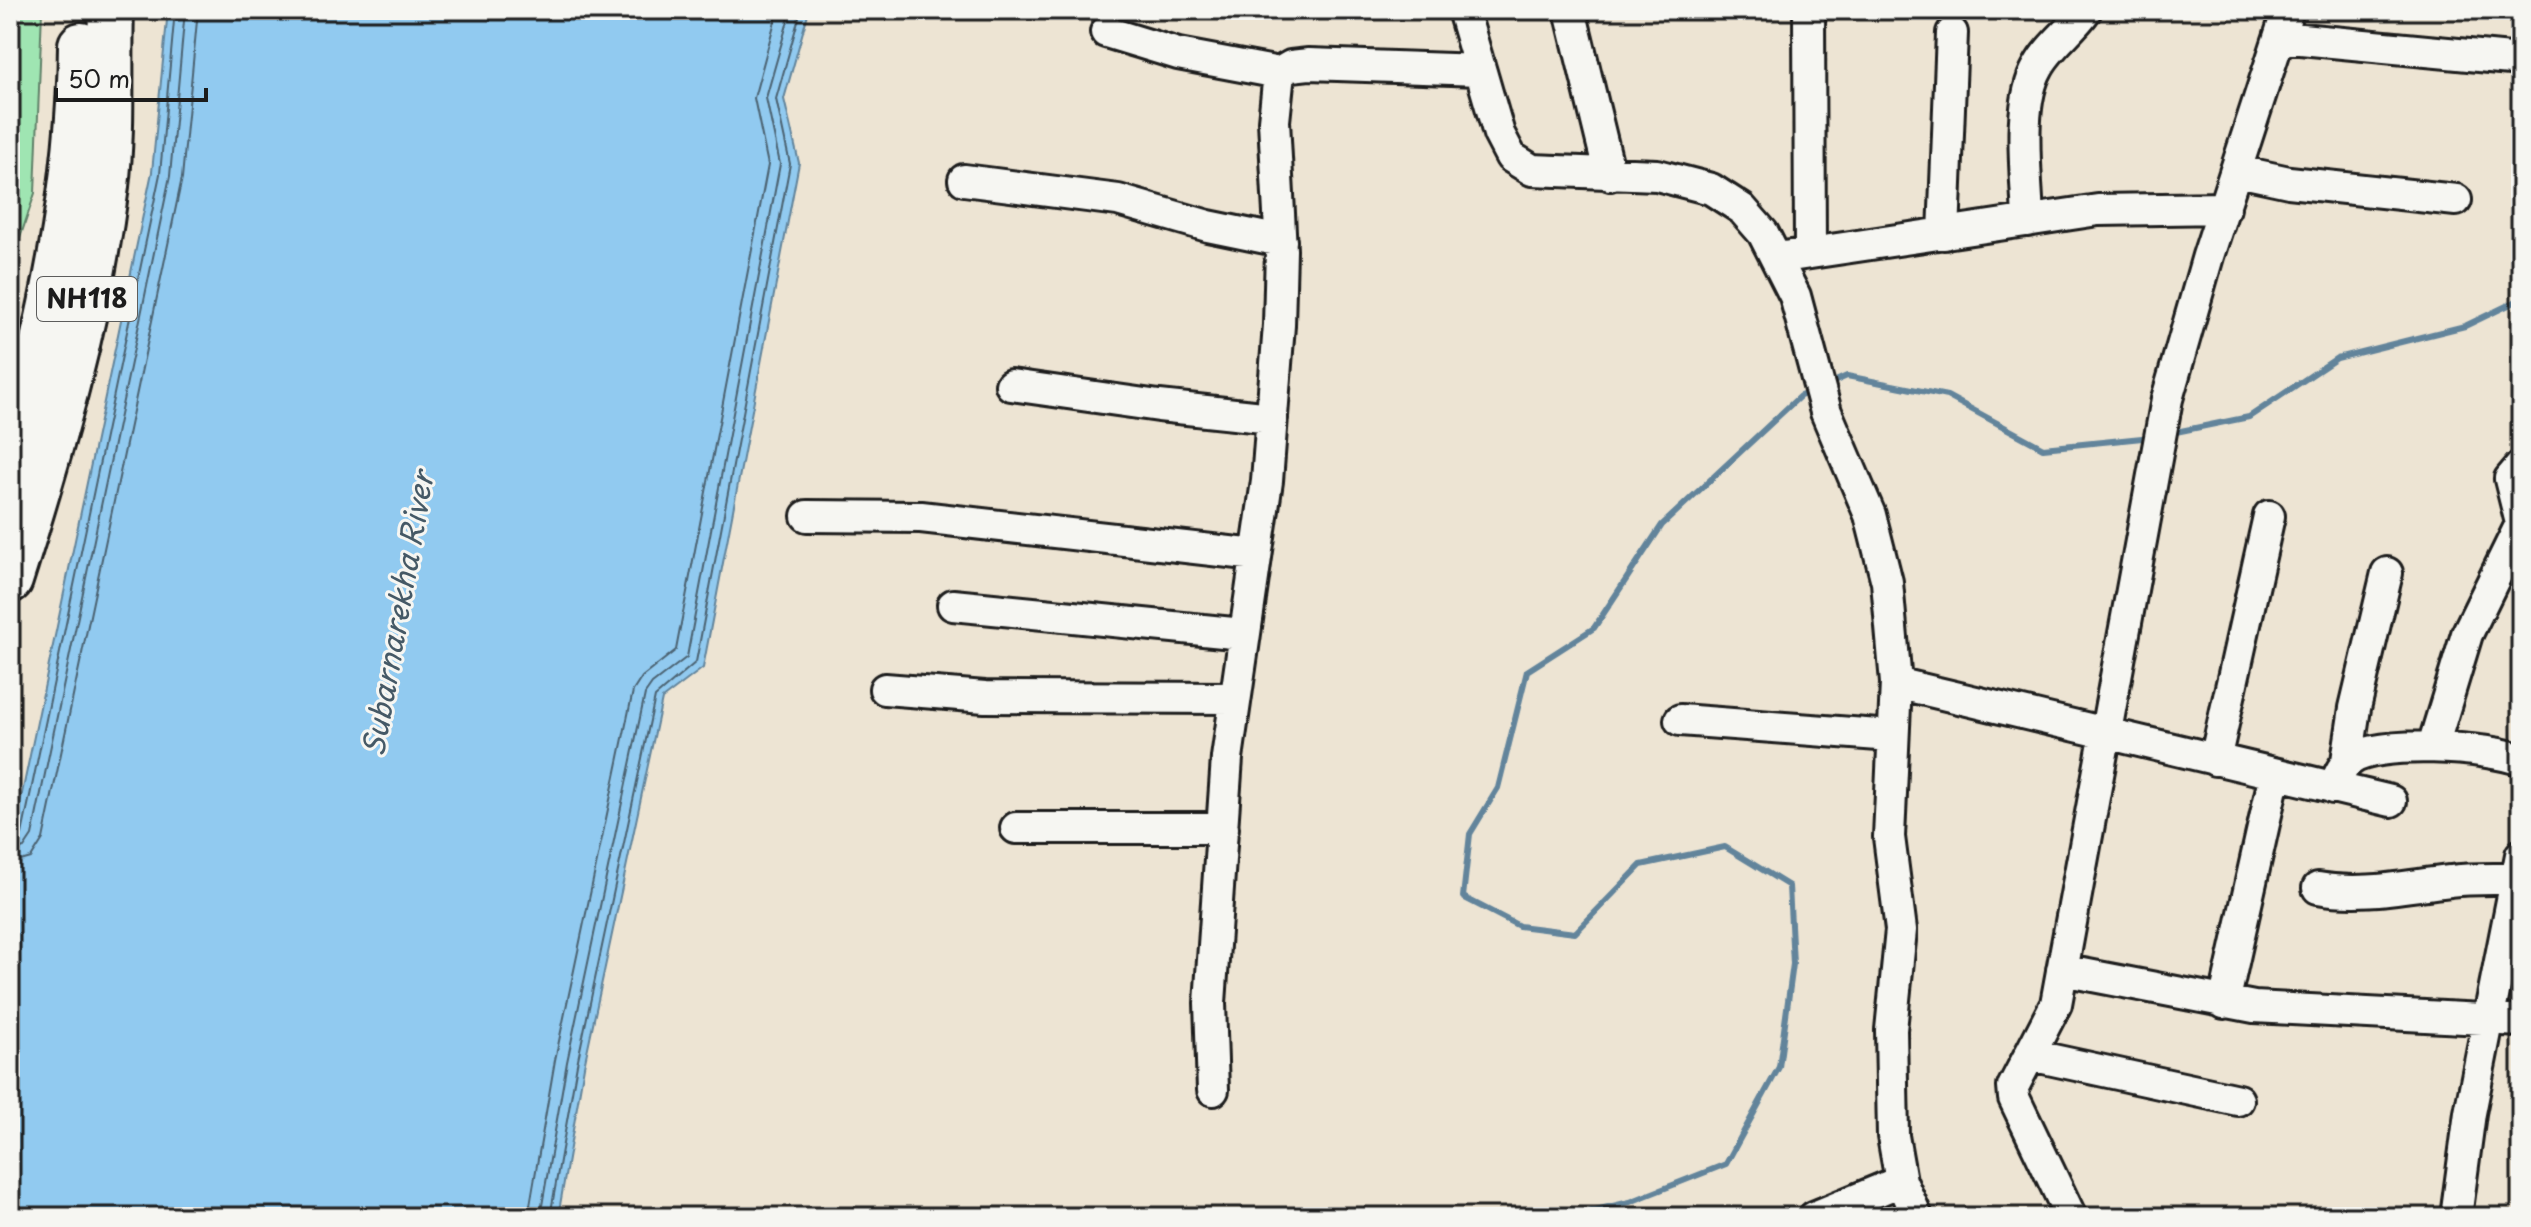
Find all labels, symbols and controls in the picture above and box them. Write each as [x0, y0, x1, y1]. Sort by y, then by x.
scale bar [56, 52, 206, 102]
text: 50 m [68, 60, 130, 96]
road number: NH118 [37, 277, 137, 321]
water label: Subarnarekha River [349, 463, 444, 759]

